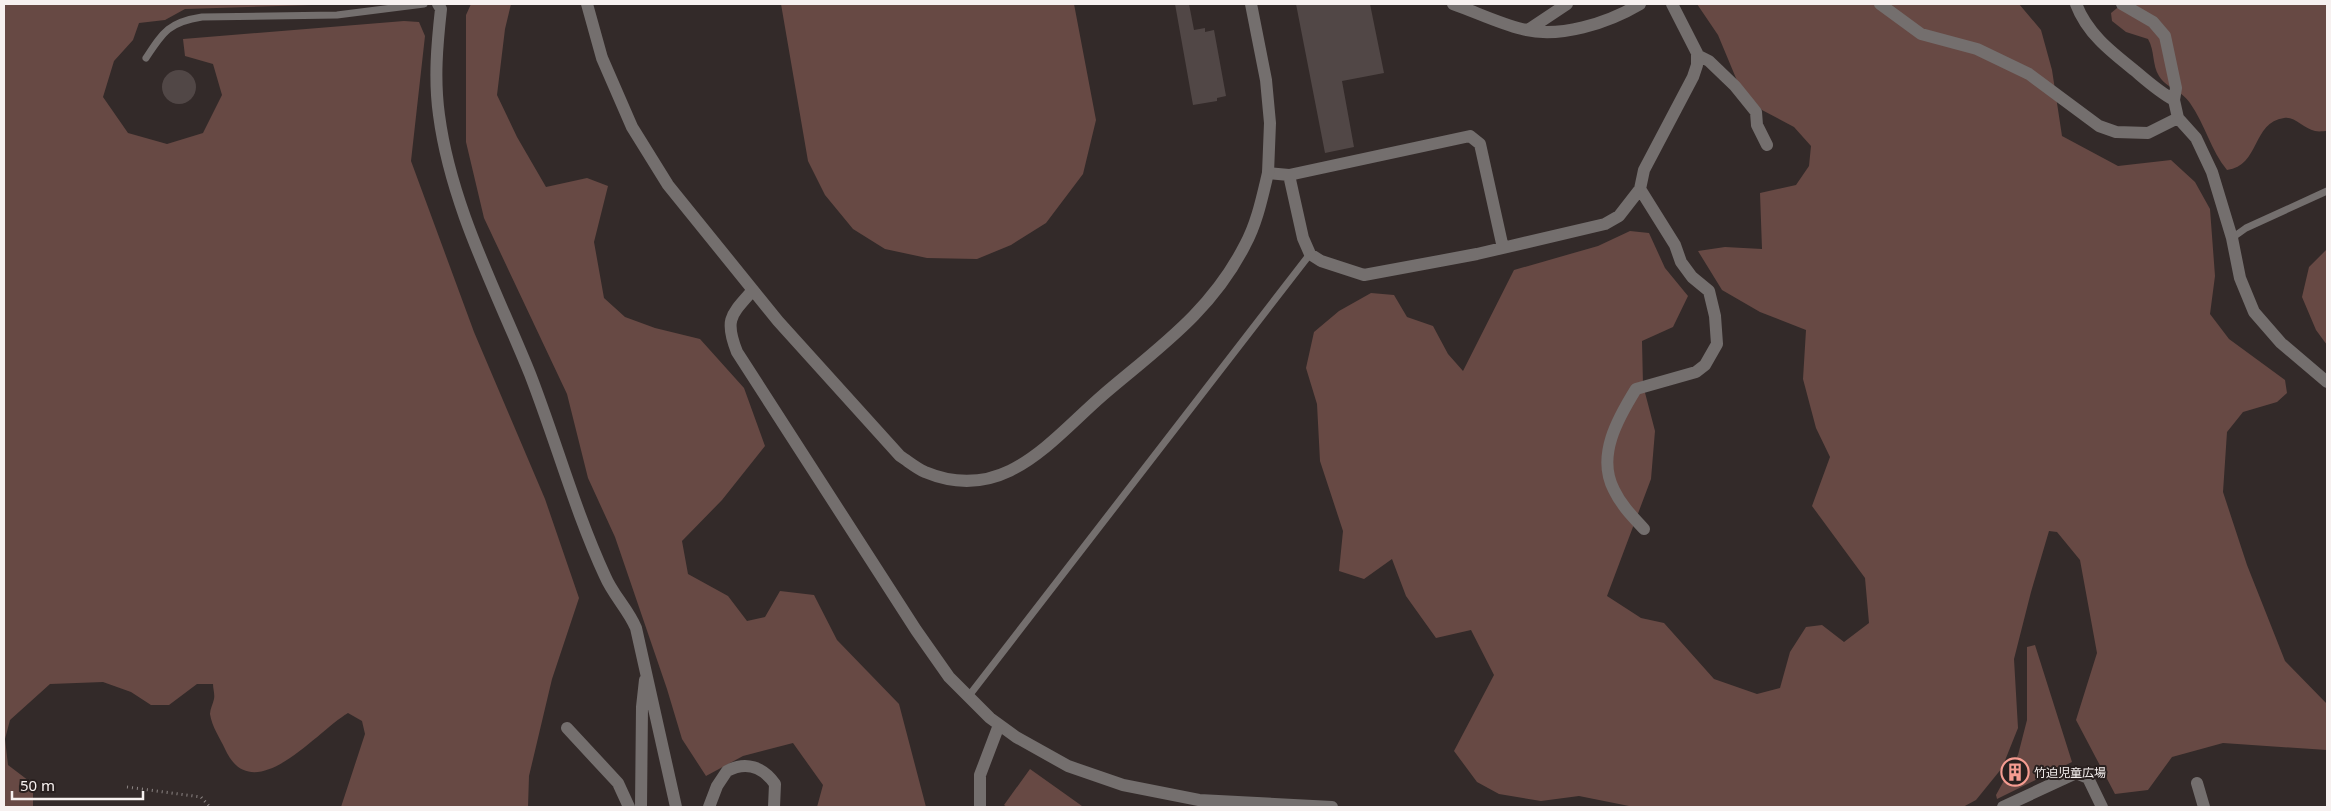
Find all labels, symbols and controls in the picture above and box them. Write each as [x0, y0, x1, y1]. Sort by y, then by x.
building icon: 竹迫児童広場 [2000, 757, 2030, 787]
place label: 竹迫児童広場 [2034, 764, 2106, 781]
scale bar [12, 768, 144, 800]
text: 50 m [20, 775, 55, 795]

